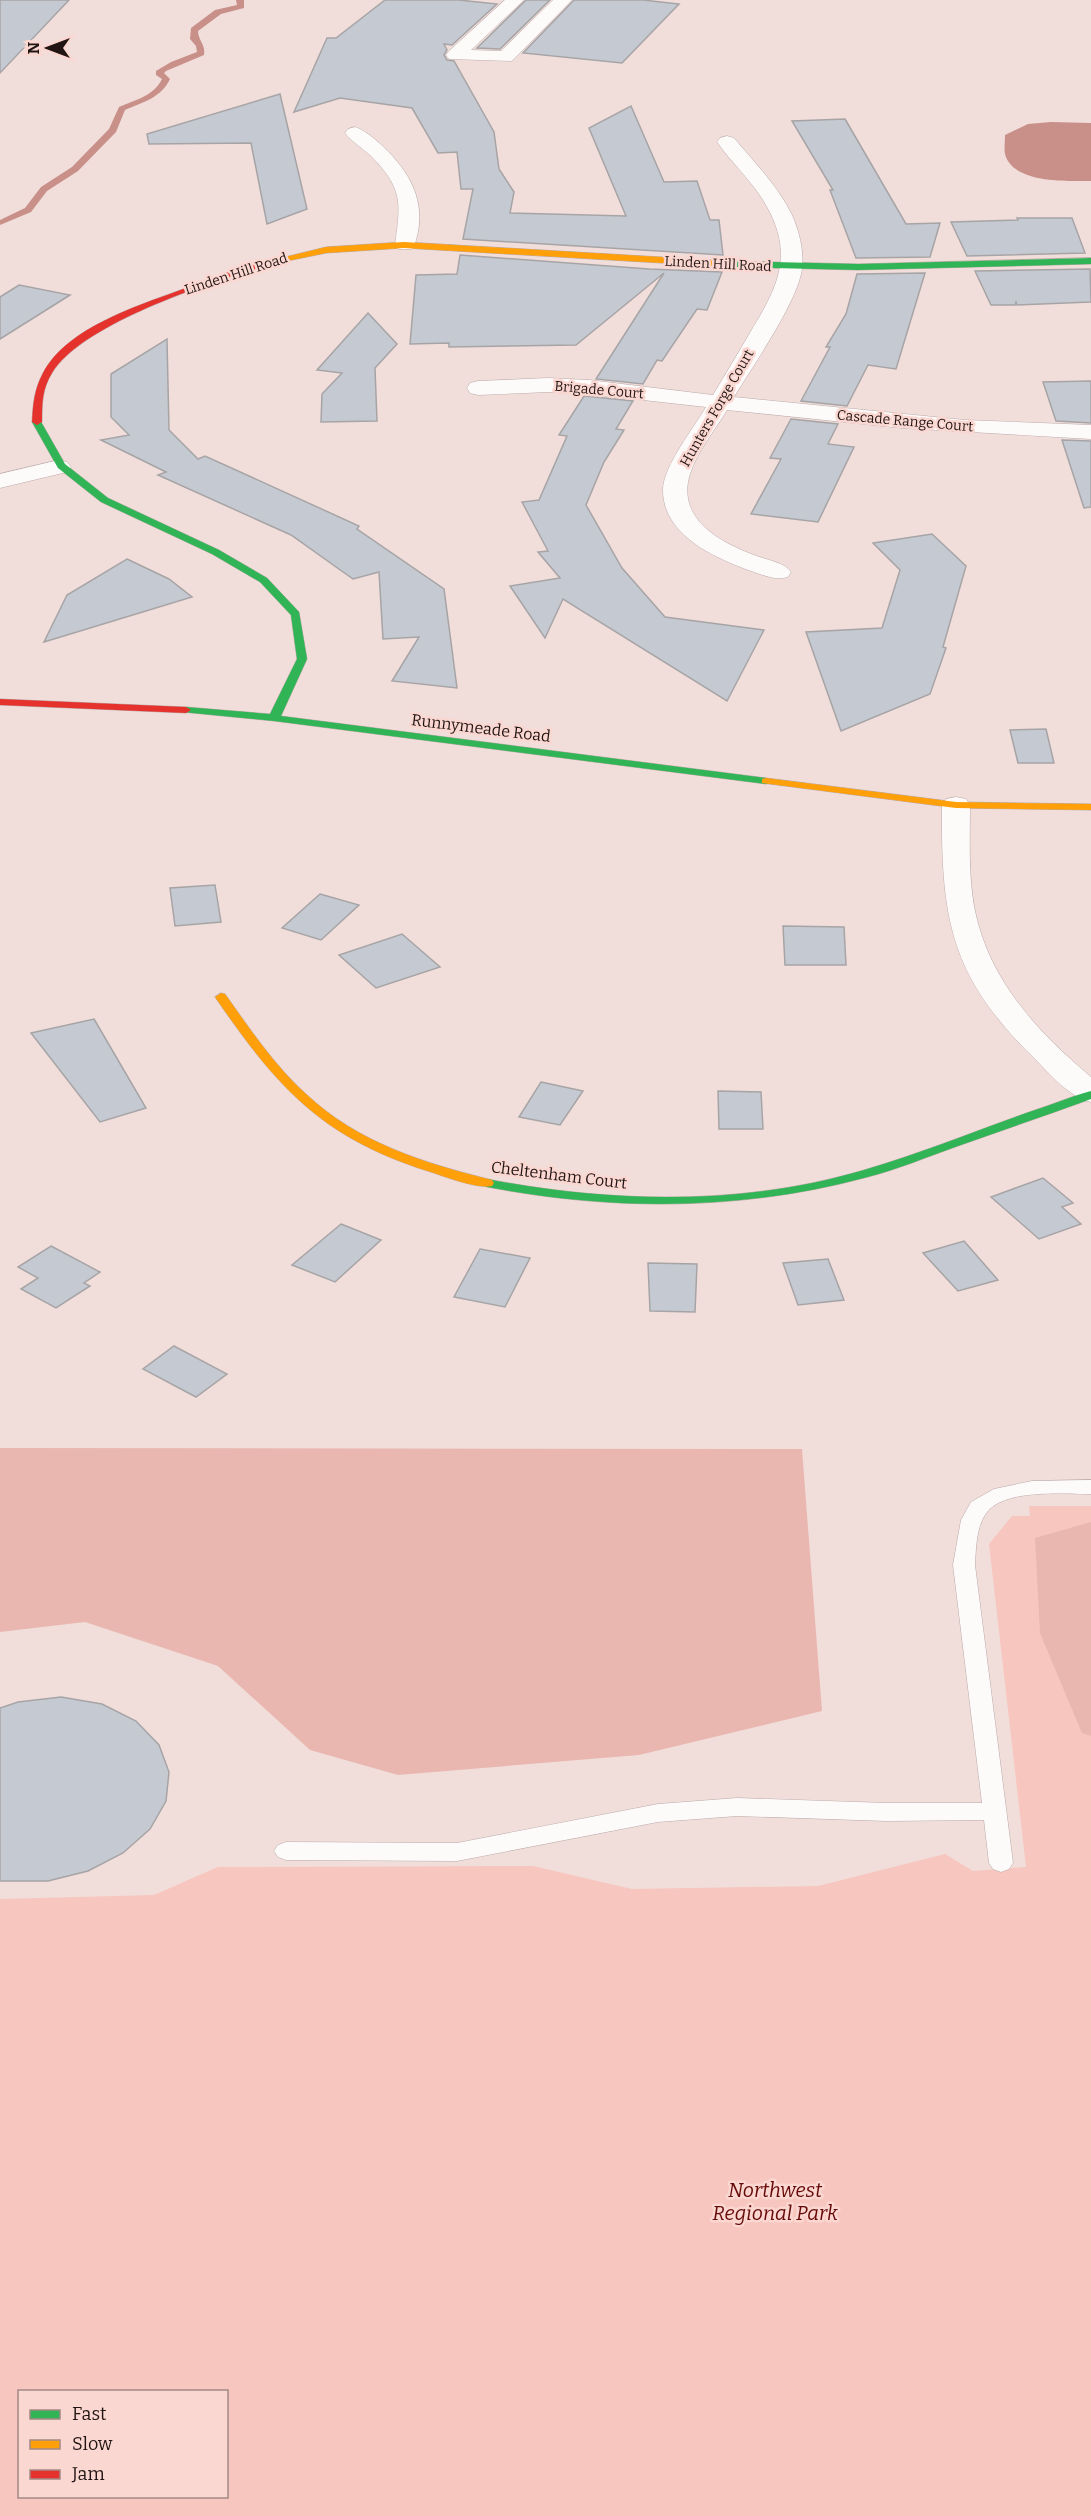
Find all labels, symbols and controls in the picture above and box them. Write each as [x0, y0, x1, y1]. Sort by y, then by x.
north arrow [18, 18, 78, 78]
text: N [24, 42, 43, 54]
street label: Linden Hill Road [182, 249, 290, 299]
street label: Linden Hill Road [664, 253, 772, 275]
street label: Hunters Forge Court [676, 346, 758, 470]
street label: Brigade Court [554, 378, 644, 402]
street label: Cascade Range Court [836, 407, 974, 435]
street label: Runnymeade Road [410, 710, 552, 746]
street label: Cheltenham Court [490, 1157, 628, 1193]
park label: Northwest Regional Park [712, 2178, 838, 2225]
legend [18, 2390, 228, 2498]
text: Fast [72, 2403, 107, 2425]
text: Slow [72, 2433, 113, 2455]
text: Jam [71, 2463, 105, 2485]

